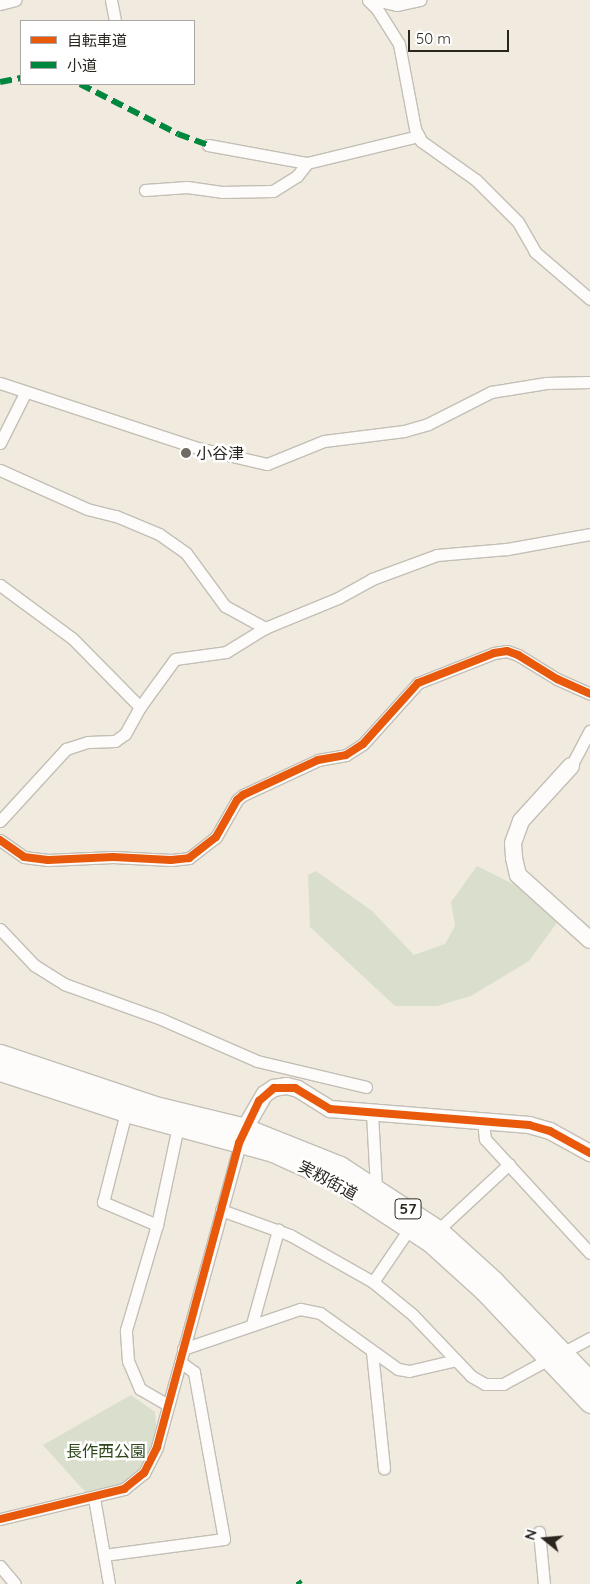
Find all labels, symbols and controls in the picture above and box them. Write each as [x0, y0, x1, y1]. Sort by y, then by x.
legend [20, 20, 195, 85]
scale bar [410, 20, 511, 52]
text: 50 m [416, 29, 451, 48]
text: 自転車道 [67, 31, 127, 50]
text: 小道 [67, 56, 97, 75]
place label: 小谷津 [196, 443, 244, 463]
marker: 小谷津 [180, 447, 192, 459]
street label: 実籾街道 [295, 1157, 361, 1203]
road number: 57 [394, 1196, 422, 1222]
park label: 長作西公園 [66, 1441, 146, 1461]
north arrow [520, 1514, 570, 1564]
text: N [521, 1527, 541, 1542]

